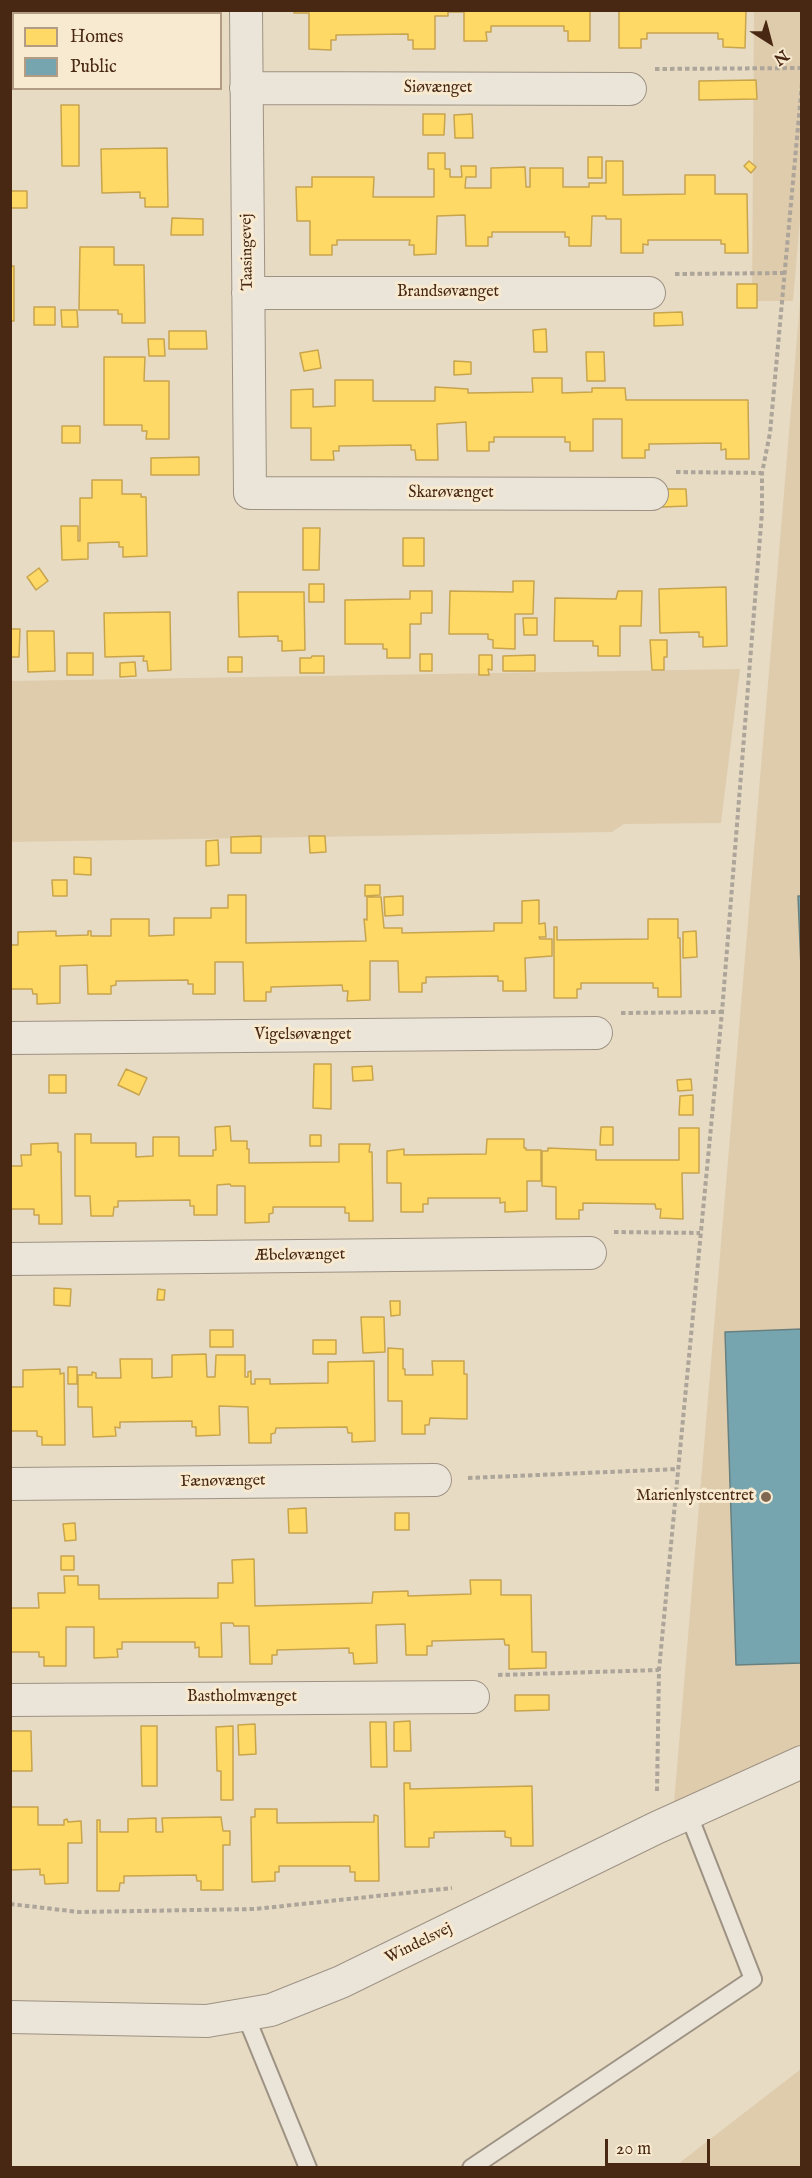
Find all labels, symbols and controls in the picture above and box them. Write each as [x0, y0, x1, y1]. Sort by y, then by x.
legend [12, 12, 222, 90]
north arrow [740, 12, 800, 72]
text: Homes [70, 26, 123, 49]
text: N [769, 44, 792, 69]
text: Public [70, 56, 117, 79]
street label: Siøvænget [404, 79, 472, 99]
street label: Taasingevej [238, 213, 258, 291]
street label: Brandsøvænget [397, 283, 499, 303]
street label: Skarøvænget [408, 484, 494, 504]
street label: Vigelsøvænget [255, 1026, 351, 1046]
street label: Æbeløvænget [255, 1246, 345, 1266]
street label: Fænøvænget [180, 1472, 266, 1492]
place label: Marienlystcentret [636, 1487, 754, 1507]
marker: Marienlystcentret [759, 1490, 773, 1504]
street label: Bastholmvænget [187, 1688, 297, 1708]
street label: Windelsvej [382, 1920, 456, 1968]
scale bar [608, 2127, 713, 2165]
text: 20 m [616, 2138, 651, 2161]

